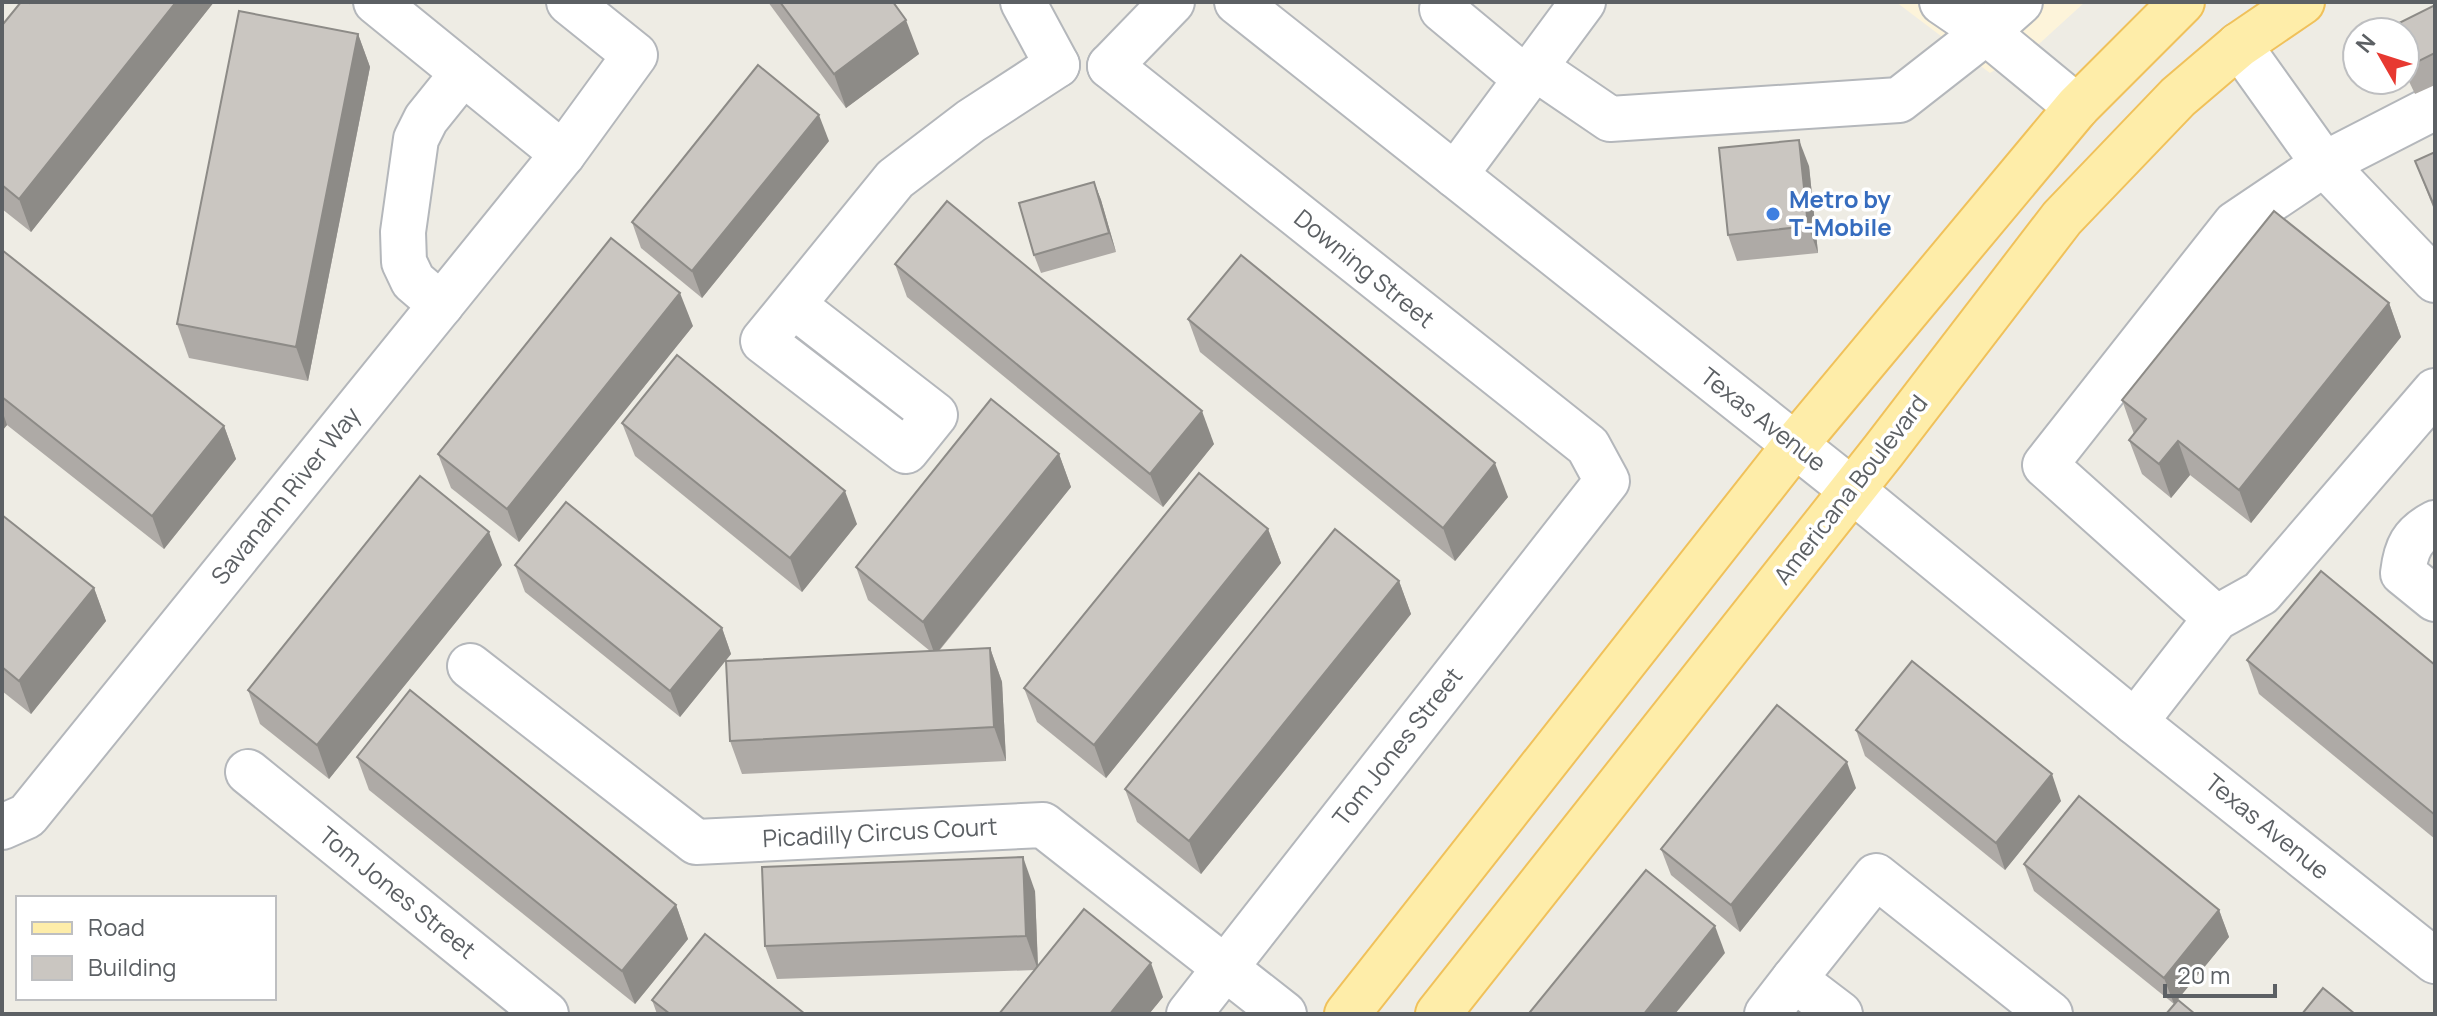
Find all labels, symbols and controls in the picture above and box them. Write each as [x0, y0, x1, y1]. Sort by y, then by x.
north arrow [2341, 16, 2421, 96]
text: N [2349, 28, 2382, 59]
place label: Metro by T-Mobile [1789, 182, 1892, 243]
street label: Downing Street [1288, 201, 1442, 335]
marker: Metro by T-Mobile [1764, 205, 1782, 223]
street label: Texas Avenue [1694, 359, 1834, 478]
street label: Americana Boulevard [1765, 387, 1934, 591]
street label: Savanahn River Way [203, 399, 367, 591]
street label: Tom Jones Street [1324, 660, 1469, 832]
street label: Texas Avenue [2199, 765, 2337, 886]
street label: Picadilly Circus Court [762, 809, 998, 854]
street label: Tom Jones Street [312, 818, 483, 965]
legend [16, 896, 276, 1000]
text: Road [88, 910, 145, 943]
scale bar [2165, 948, 2275, 998]
text: Building [88, 950, 176, 983]
text: 20 m [2177, 958, 2230, 991]

